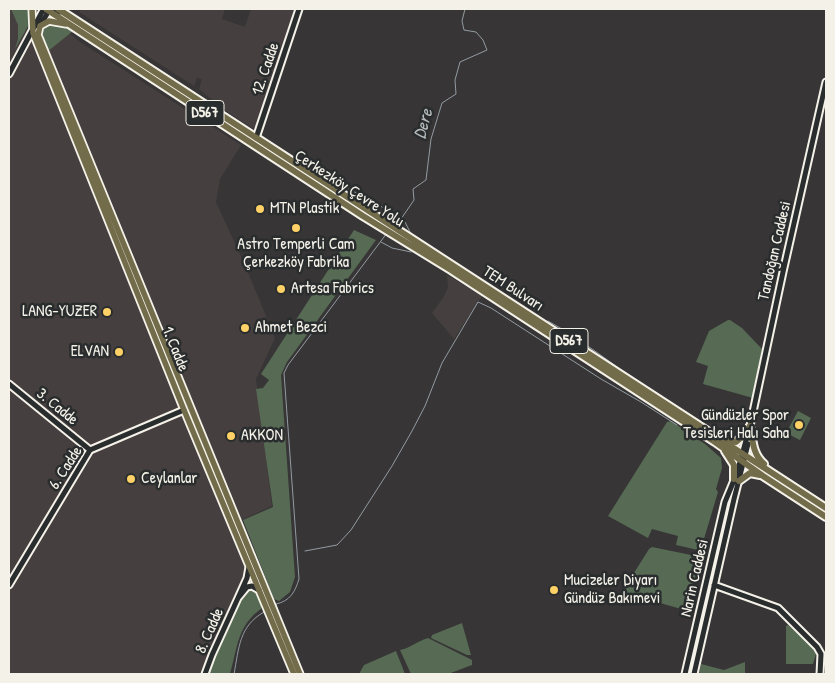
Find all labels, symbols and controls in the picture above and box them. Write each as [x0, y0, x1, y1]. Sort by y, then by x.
street label: 12. Cadde [248, 40, 284, 98]
road number: D567 [186, 100, 224, 126]
water label: Dere [410, 107, 438, 141]
street label: Çerkezköy Çevre Yolu [291, 146, 407, 232]
place label: MTN Plastik [270, 199, 339, 219]
street label: Tandoğan Caddesi [754, 199, 796, 303]
marker: MTN Plastik [254, 203, 266, 215]
marker: Astro Temperli Cam Çerkezköy Fabrika [290, 222, 302, 234]
place label: Astro Temperli Cam Çerkezköy Fabrika [237, 235, 355, 273]
street label: TEM Bulvarı [479, 262, 547, 316]
place label: Artesa Fabrics [291, 279, 374, 299]
marker: Artesa Fabrics [275, 283, 287, 295]
place label: LANG-YUZER [22, 302, 97, 322]
marker: LANG-YUZER [101, 306, 113, 318]
place label: Ahmet Bezci [255, 318, 327, 338]
marker: Ahmet Bezci [239, 322, 251, 334]
street label: 1. Cadde [157, 324, 193, 374]
road number: D567 [550, 328, 588, 354]
place label: ELVAN [71, 342, 109, 362]
marker: ELVAN [113, 346, 125, 358]
street label: 3. Cadde [32, 384, 82, 430]
place label: Gündüzler Spor Tesisleri Halı Saha [683, 406, 789, 444]
marker: Gündüzler Spor Tesisleri Halı Saha [793, 419, 805, 431]
place label: AKKON [241, 426, 283, 446]
marker: AKKON [225, 430, 237, 442]
street label: 6. Cadde [45, 443, 87, 493]
place label: Ceylanlar [141, 469, 197, 489]
marker: Ceylanlar [125, 473, 137, 485]
street label: Narin Caddesi [677, 537, 713, 619]
place label: Mucizeler Diyarı Gündüz Bakımevi [564, 571, 660, 609]
marker: Mucizeler Diyarı Gündüz Bakımevi [548, 584, 560, 596]
street label: 8. Cadde [191, 605, 229, 657]

